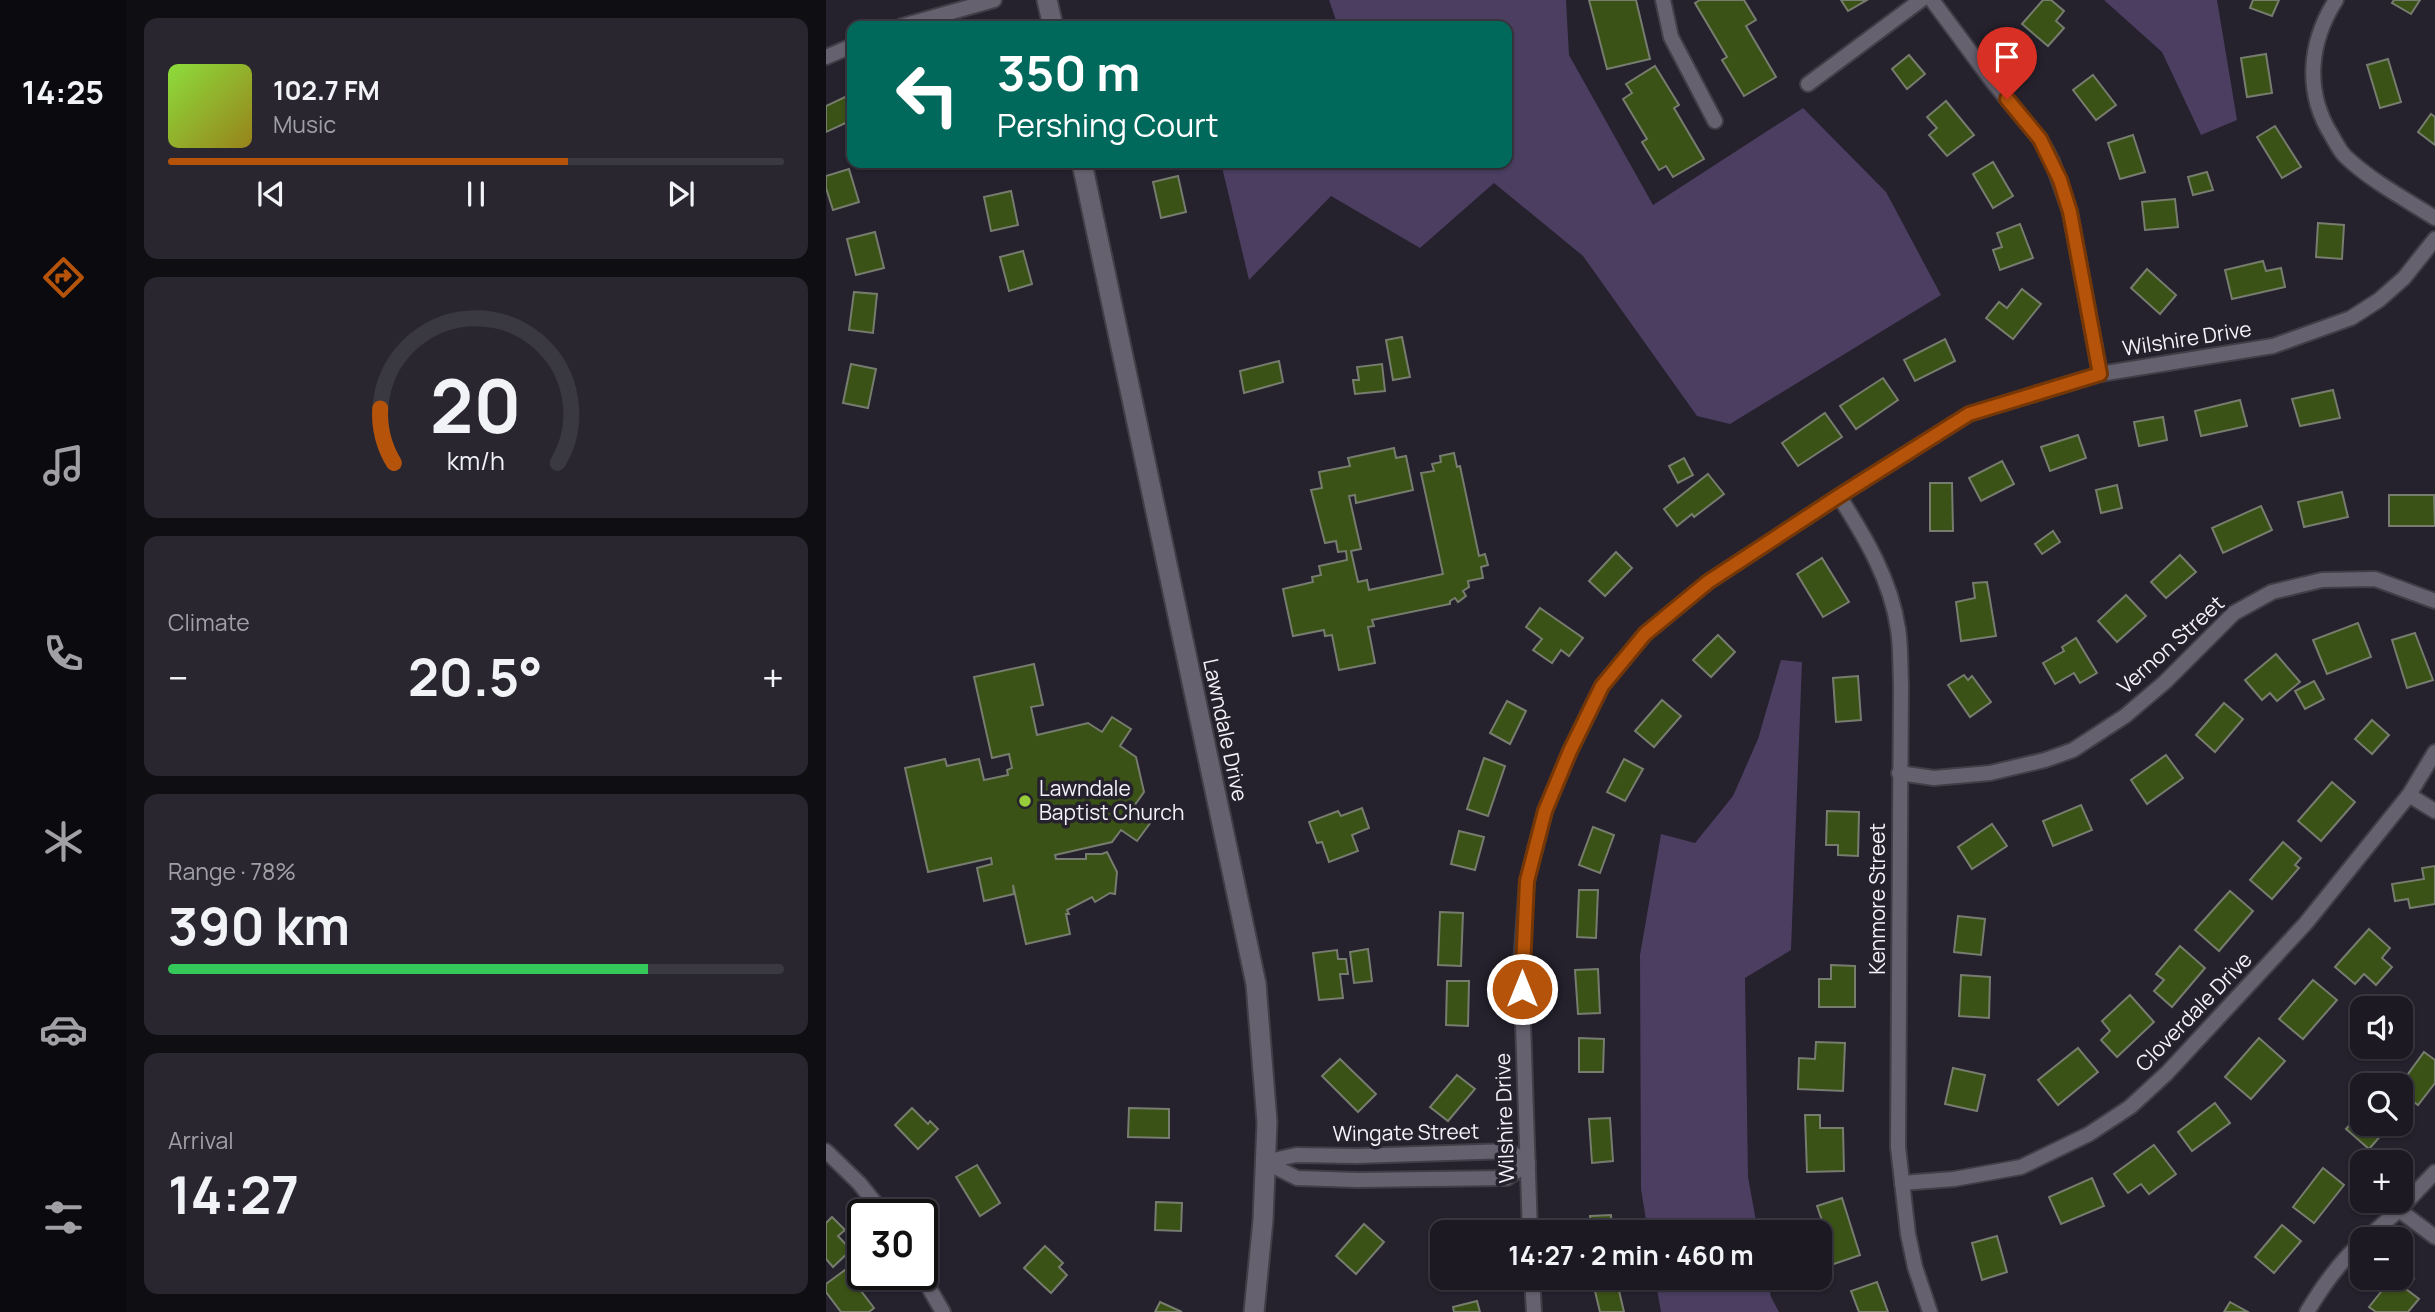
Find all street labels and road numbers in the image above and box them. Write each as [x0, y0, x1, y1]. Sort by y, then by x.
street label: Wilshire Drive [2120, 314, 2253, 362]
street label: Vernon Street [2111, 589, 2230, 700]
street label: Lawndale Drive [1197, 656, 1255, 804]
street label: Kenmore Street [1863, 823, 1891, 975]
street label: Cloverdale Drive [2129, 945, 2258, 1077]
street label: Wilshire Drive [1488, 1052, 1520, 1184]
street label: Wingate Street [1332, 1117, 1480, 1147]

